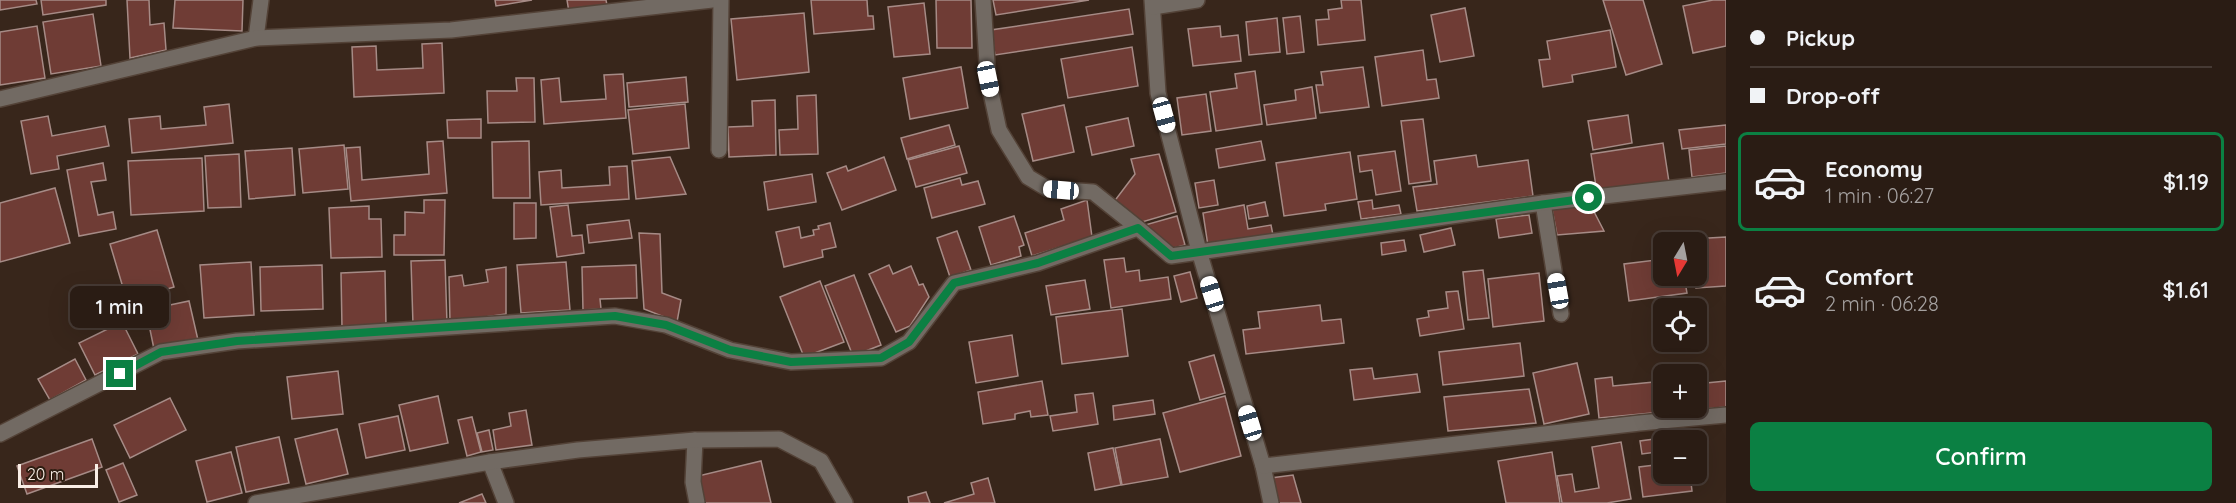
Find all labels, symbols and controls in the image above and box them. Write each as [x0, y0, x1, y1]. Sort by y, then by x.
text: Pickup [1786, 24, 1855, 52]
car [975, 60, 1001, 98]
text: Drop-off [1786, 82, 1880, 110]
car [1151, 95, 1177, 135]
icon: car [1753, 155, 1807, 209]
text: Economy [1825, 155, 1923, 183]
text: $1.19 [2163, 168, 2209, 196]
car [1042, 179, 1080, 201]
text: 1 min · 06:27 [1825, 183, 1934, 208]
route start [1575, 184, 1602, 211]
north arrow [1653, 232, 1707, 286]
map controls [1653, 232, 1707, 484]
icon: car [1753, 263, 1807, 317]
text: Comfort [1825, 263, 1914, 291]
car [1546, 272, 1570, 310]
car [1198, 274, 1226, 314]
text: $1.61 [2163, 276, 2209, 304]
callout: 1 min [70, 287, 170, 329]
text: 2 min · 06:28 [1825, 291, 1939, 316]
text: 1 min [96, 294, 143, 319]
button: locate [1653, 298, 1707, 352]
route end [106, 360, 133, 387]
button: + [1653, 364, 1707, 418]
car [1236, 403, 1264, 443]
button: Confirm [1750, 422, 2212, 491]
button: − [1653, 430, 1707, 484]
scale bar [18, 461, 98, 488]
text: 20 m [27, 464, 64, 484]

